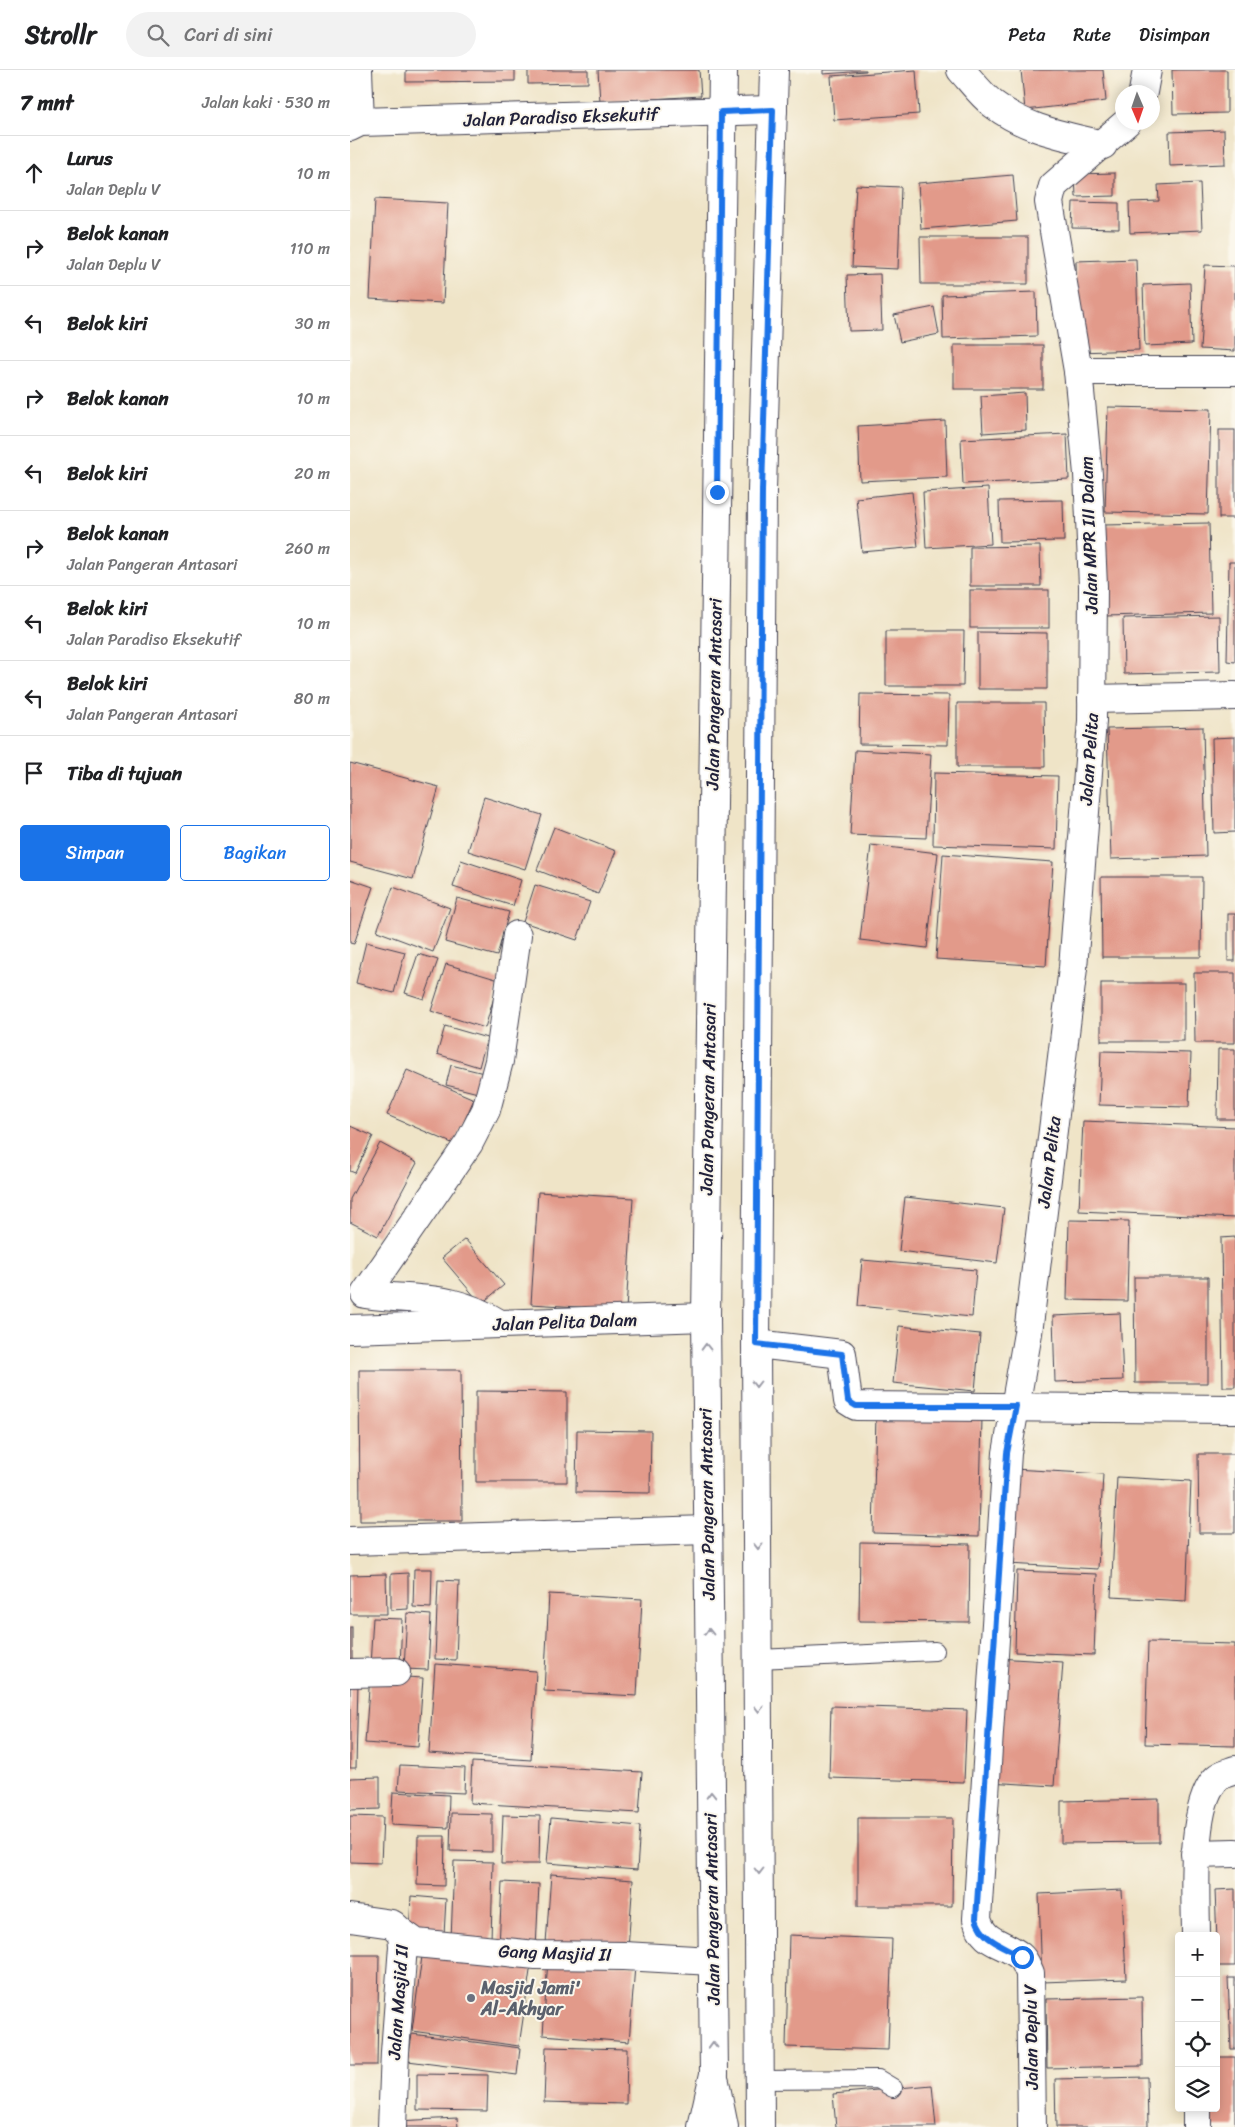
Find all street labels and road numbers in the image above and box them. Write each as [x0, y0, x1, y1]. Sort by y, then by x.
street label: Jalan Paradiso Eksekutif [462, 98, 662, 136]
street label: Jalan MPR III Dalam [1070, 455, 1108, 616]
street label: Jalan Pangeran Antasari [696, 597, 732, 791]
street label: Jalan Pelita [1070, 711, 1108, 807]
street label: Jalan Pangeran Antasari [690, 1002, 726, 1196]
street label: Jalan Pelita [1027, 1113, 1071, 1211]
street label: Jalan Pelita Dalam [491, 1303, 638, 1341]
street label: Jalan Pangeran Antasari [689, 1407, 725, 1601]
street label: Jalan Pangeran Antasari [694, 1812, 730, 2006]
street label: Gang Masjid II [498, 1935, 613, 1971]
street label: Jalan Masjid II [378, 1943, 418, 2062]
street label: Jalan Deplu V [1014, 1983, 1048, 2091]

